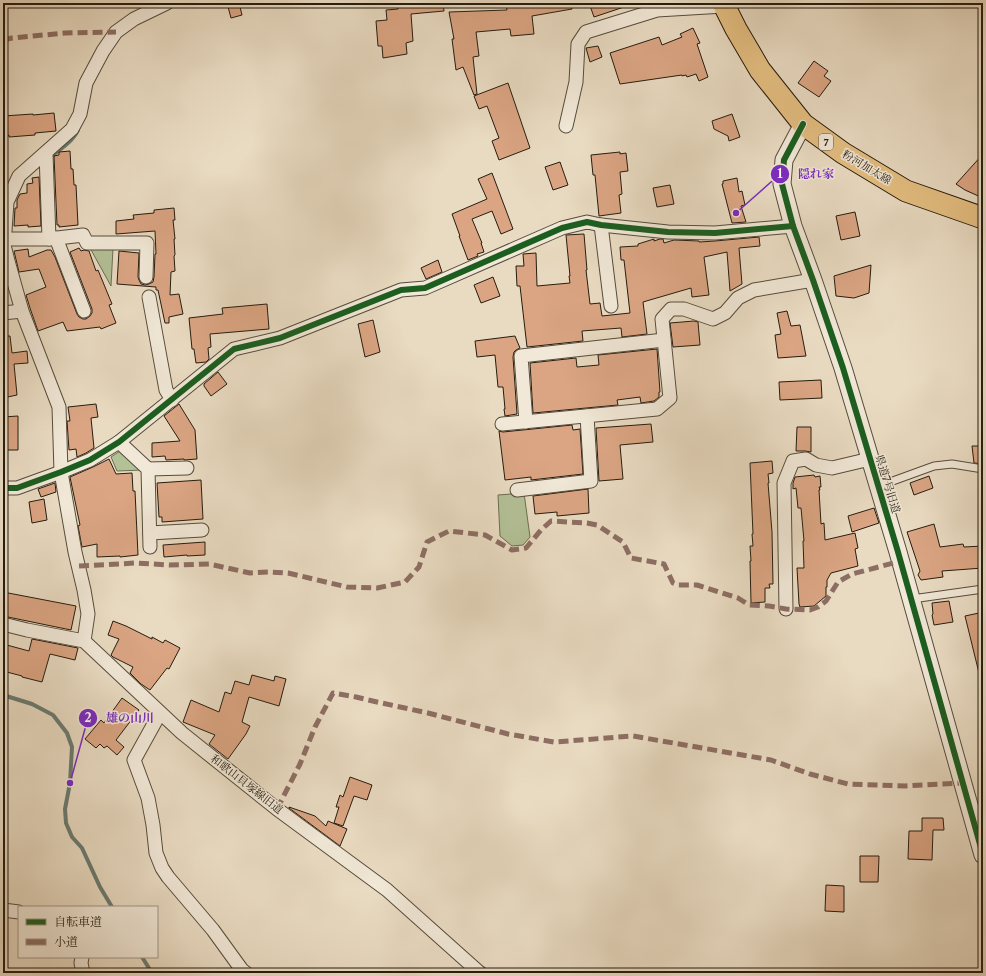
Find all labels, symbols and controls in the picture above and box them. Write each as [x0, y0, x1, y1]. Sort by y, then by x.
road number: 7 [819, 134, 833, 150]
street label: 粉河加太線 [840, 147, 894, 187]
callout: 隠れ家 [770, 162, 842, 186]
text: 1 [777, 166, 783, 181]
text: 隠れ家 [798, 166, 834, 181]
street label: 県道7号旧道 [872, 453, 904, 515]
callout: 雄の山川 [78, 706, 162, 730]
text: 2 [84, 710, 92, 725]
text: 雄の山川 [106, 710, 154, 725]
street label: 和歌山貝塚線旧道 [208, 751, 286, 817]
legend [18, 906, 158, 958]
text: 自転車道 [54, 914, 102, 929]
text: 小道 [54, 934, 78, 949]

